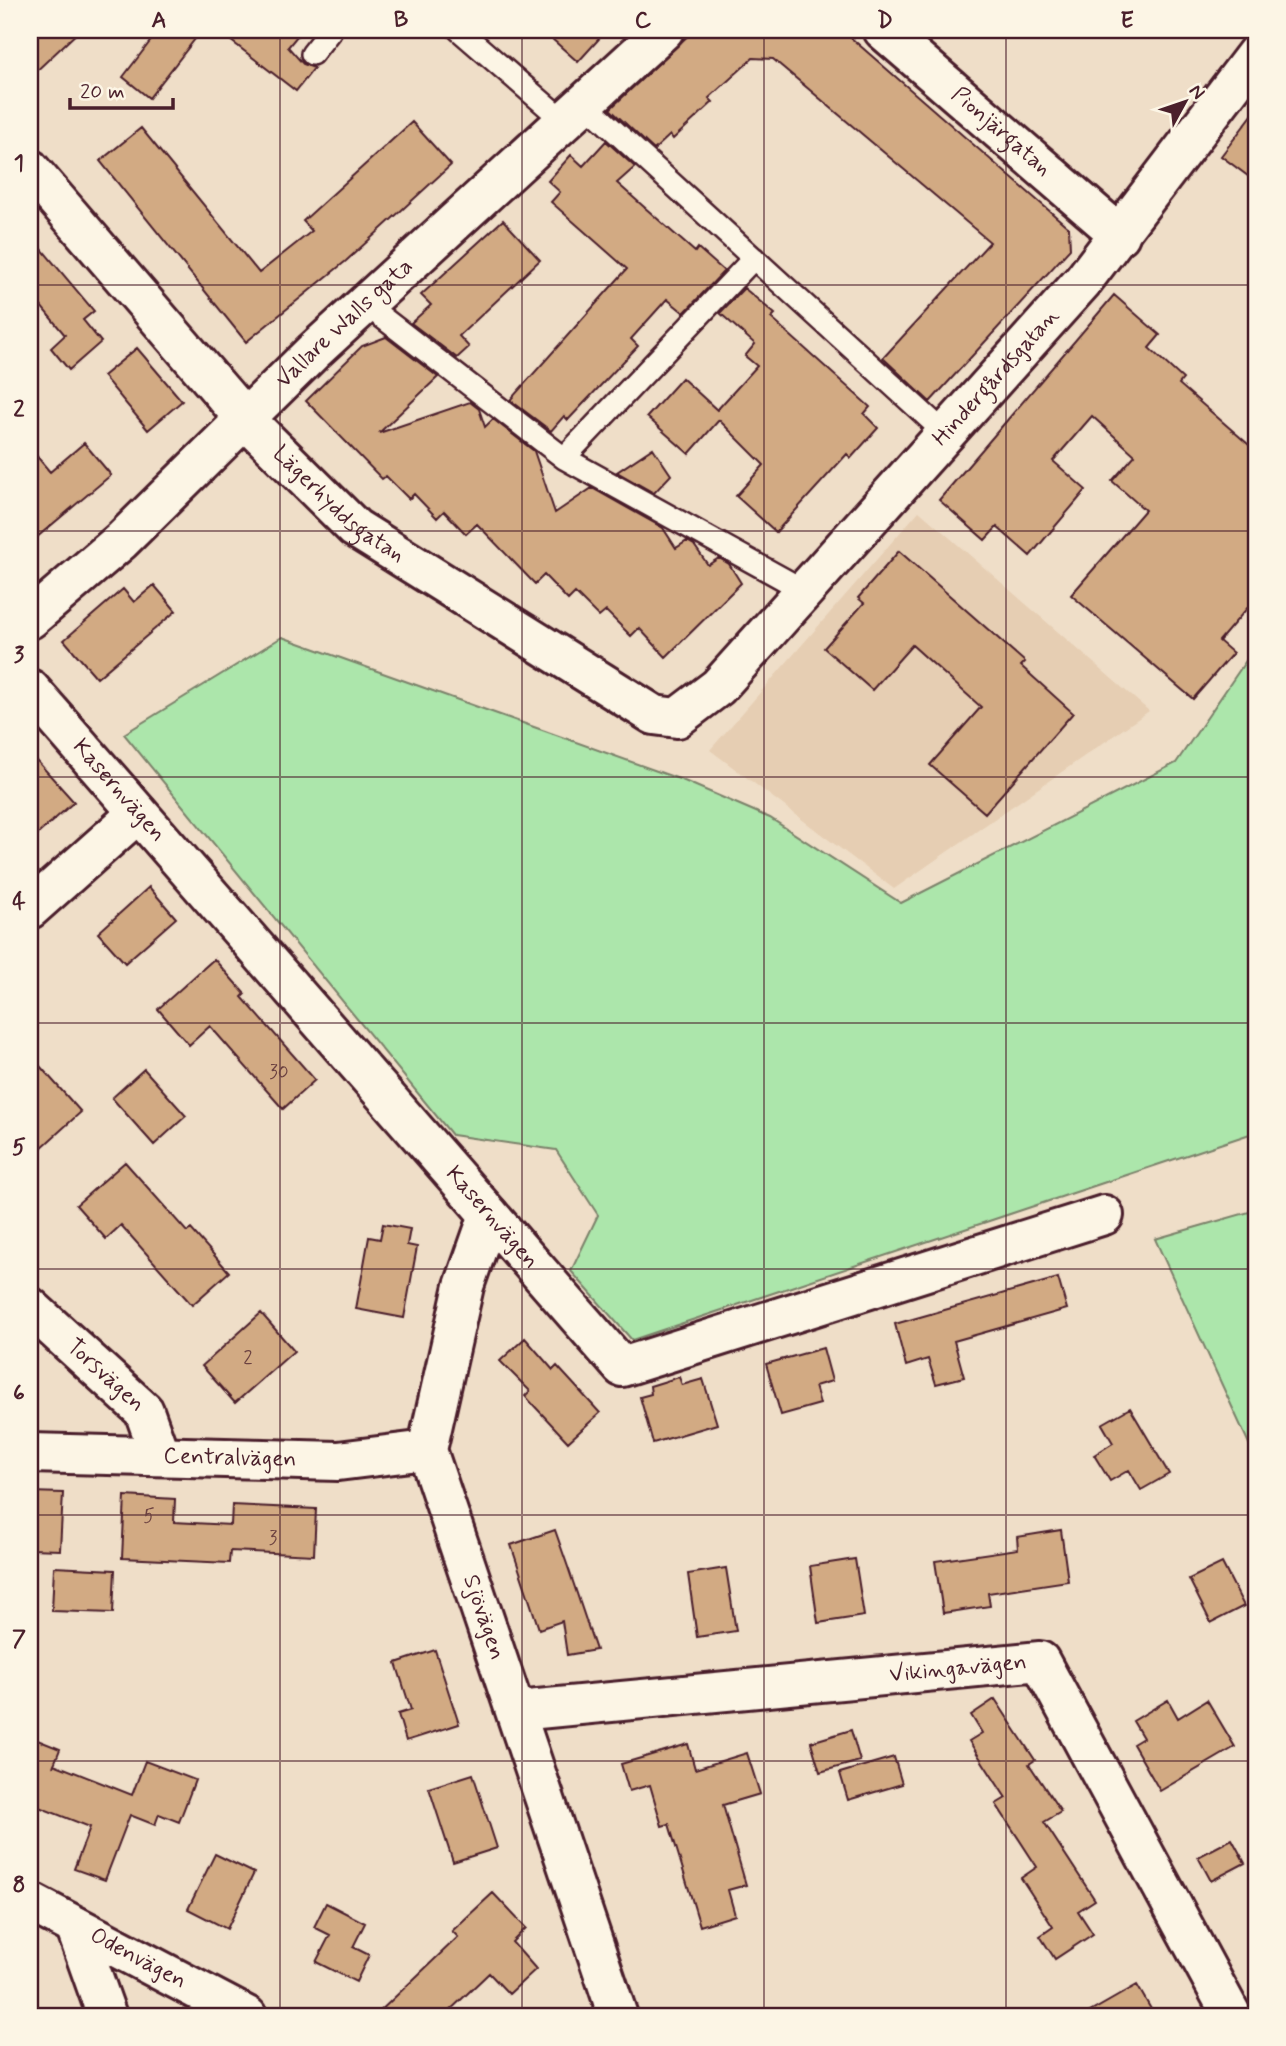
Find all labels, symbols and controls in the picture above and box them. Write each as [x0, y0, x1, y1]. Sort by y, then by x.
text: A [151, 6, 167, 36]
text: B [394, 6, 409, 36]
text: C [635, 6, 652, 36]
text: D [877, 6, 893, 36]
text: E [1120, 6, 1134, 36]
scale bar [70, 66, 173, 110]
north arrow [1150, 66, 1220, 136]
text: 20 m [80, 78, 125, 106]
text: N [1183, 79, 1211, 105]
street label: Pionjärgatan [945, 80, 1057, 184]
text: 1 [14, 149, 24, 179]
street label: Vallare Walls gata [270, 252, 420, 395]
street label: Hindergårdsgatan [926, 302, 1066, 453]
text: 2 [13, 395, 25, 425]
street label: Lägerhyddsgatan [266, 439, 410, 570]
text: 3 [14, 641, 25, 671]
street label: Kasernvägen [65, 733, 172, 849]
text: 4 [12, 887, 26, 917]
house number: 30 [269, 1060, 289, 1085]
text: 5 [12, 1133, 26, 1163]
street label: Kasernvägen [438, 1160, 545, 1276]
street label: Torsvägen [60, 1332, 151, 1419]
house number: 2 [243, 1346, 253, 1371]
text: 6 [13, 1379, 25, 1409]
street label: Centralvägen [163, 1441, 297, 1475]
house number: 5 [143, 1504, 155, 1529]
house number: 3 [269, 1526, 278, 1551]
street label: Sjövägen [455, 1571, 512, 1664]
text: 7 [12, 1625, 26, 1655]
street label: Vikingavägen [888, 1647, 1028, 1690]
text: 8 [13, 1871, 25, 1901]
street label: Odenvägen [84, 1921, 192, 1996]

